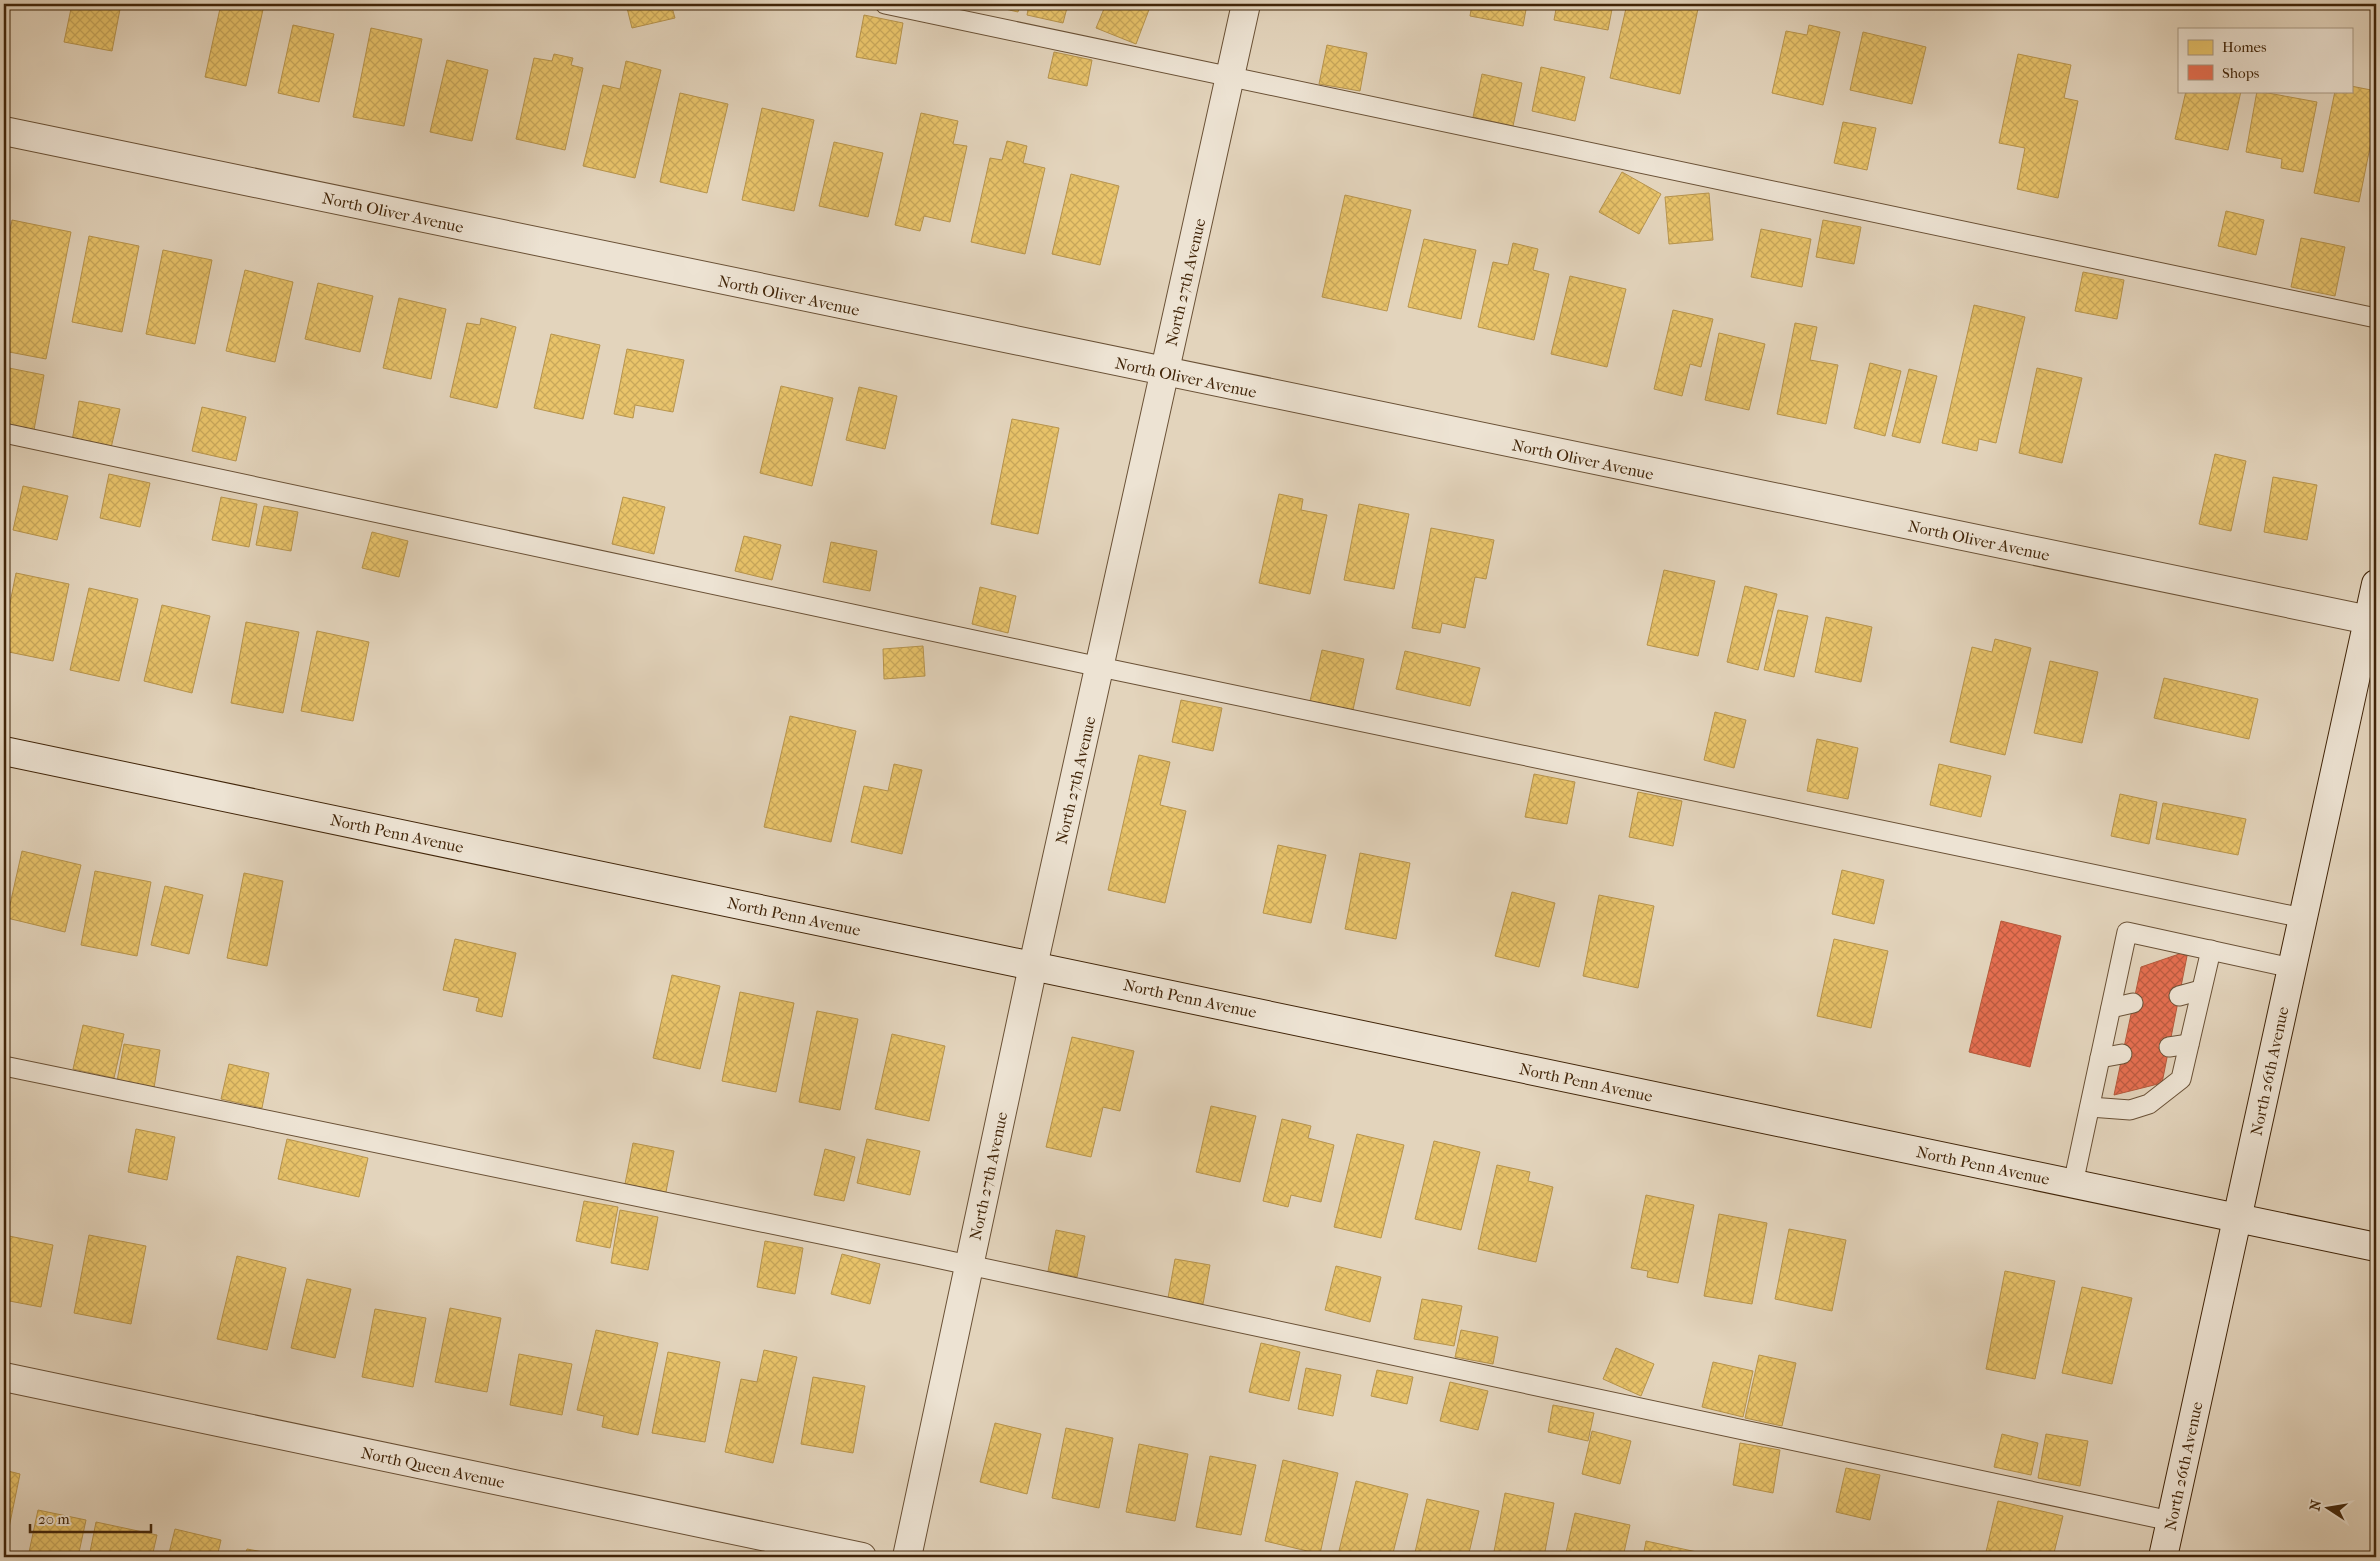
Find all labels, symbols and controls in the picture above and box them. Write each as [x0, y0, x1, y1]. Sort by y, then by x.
legend [2178, 28, 2352, 92]
text: Homes [2222, 38, 2267, 56]
text: Shops [2222, 64, 2260, 82]
street label: North Oliver Avenue [321, 188, 465, 237]
street label: North 27th Avenue [1162, 216, 1209, 348]
street label: North Oliver Avenue [717, 271, 861, 320]
street label: North Oliver Avenue [1114, 353, 1258, 402]
street label: North Oliver Avenue [1511, 435, 1655, 484]
street label: North Oliver Avenue [1907, 516, 2051, 565]
street label: North 27th Avenue [1052, 714, 1099, 846]
street label: North Penn Avenue [329, 810, 465, 857]
street label: North Penn Avenue [726, 893, 862, 940]
street label: North Penn Avenue [1122, 975, 1258, 1022]
street label: North 26th Avenue [2247, 1005, 2292, 1137]
street label: North Penn Avenue [1518, 1059, 1654, 1106]
street label: North 27th Avenue [966, 1110, 1011, 1242]
street label: North Penn Avenue [1915, 1142, 2051, 1189]
street label: North 26th Avenue [2161, 1400, 2206, 1532]
street label: North Queen Avenue [359, 1443, 507, 1492]
north arrow [2302, 1484, 2352, 1534]
text: N [2306, 1498, 2325, 1512]
scale bar [30, 1501, 151, 1533]
text: 20 m [38, 1510, 70, 1528]

